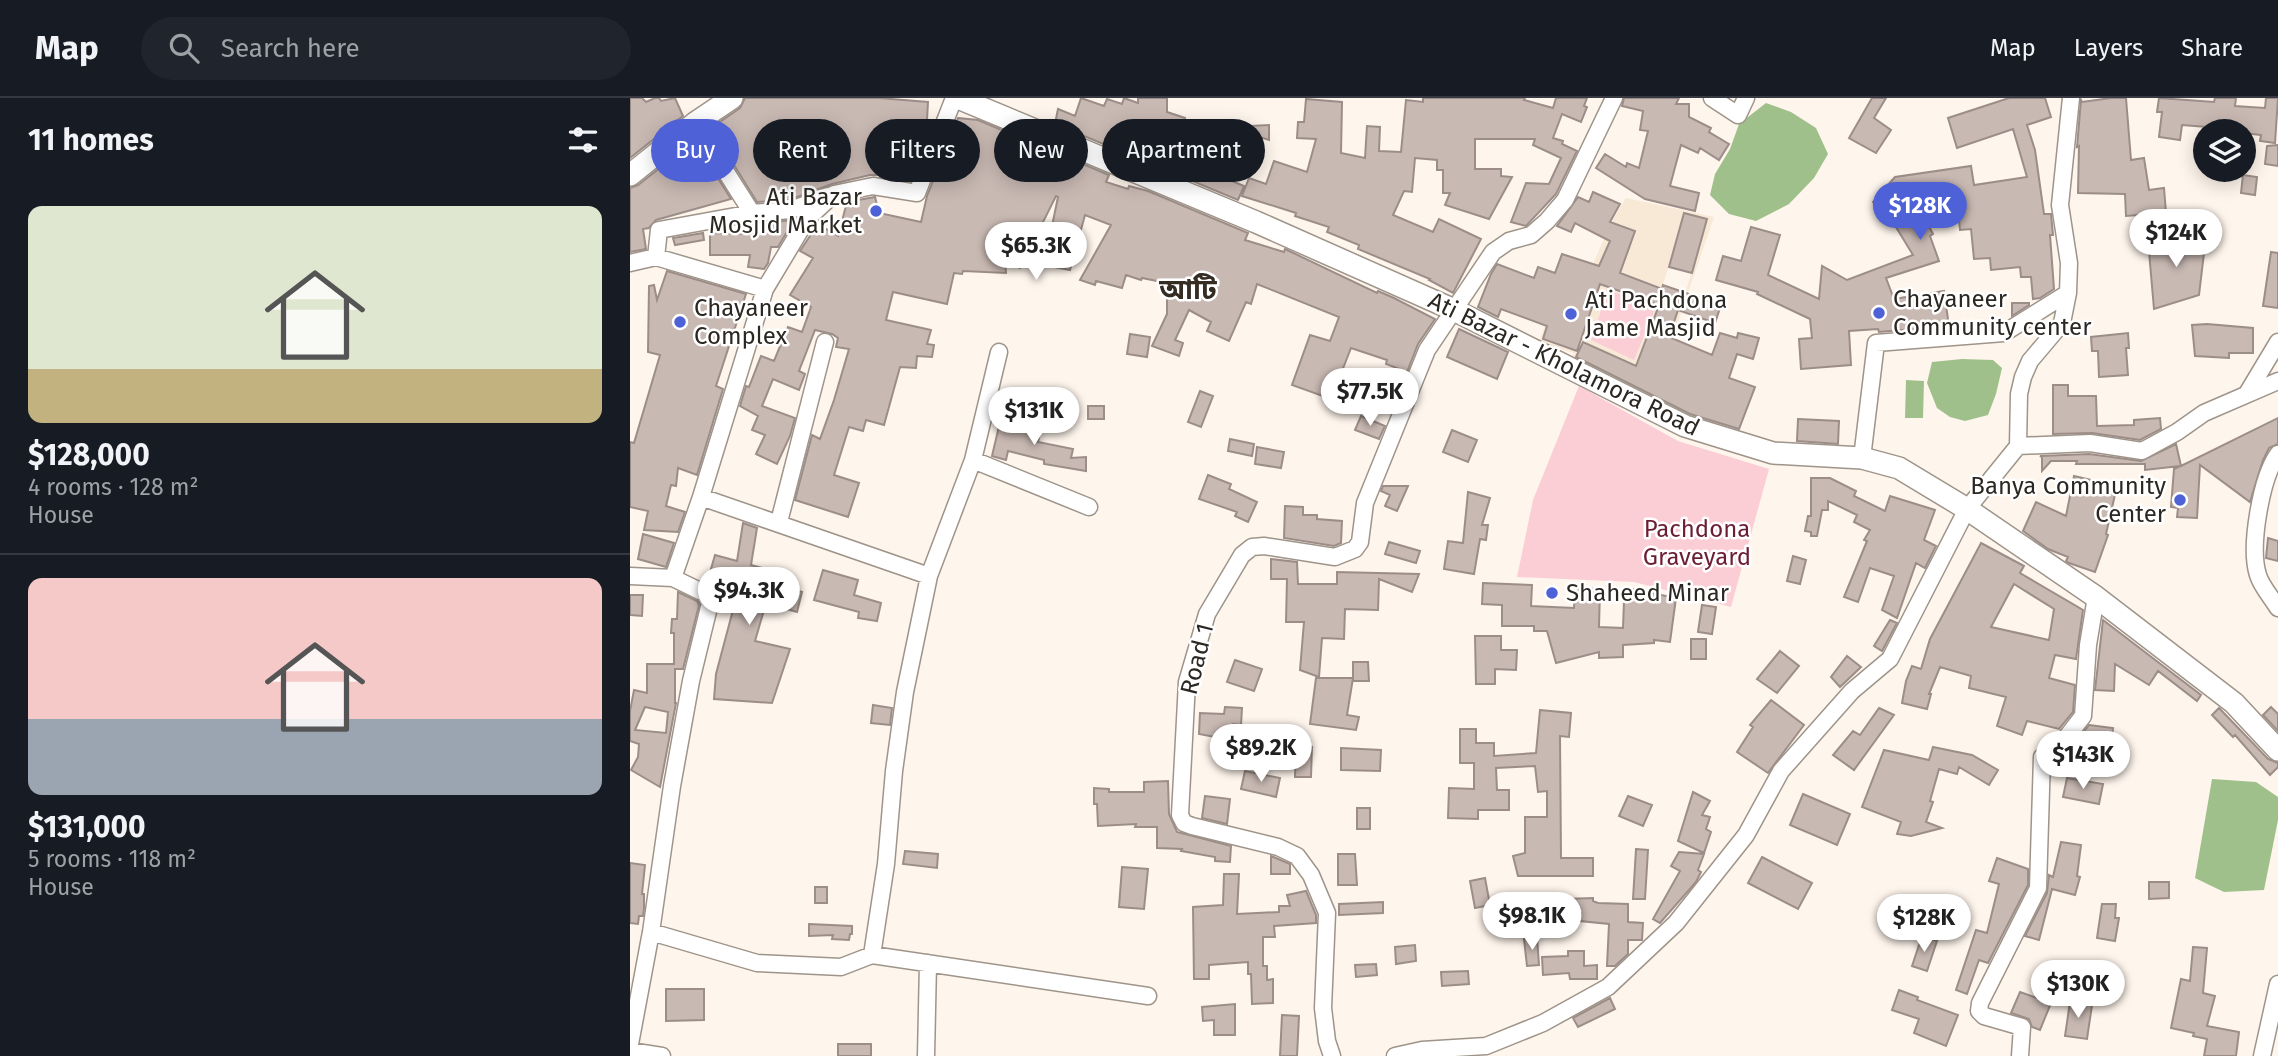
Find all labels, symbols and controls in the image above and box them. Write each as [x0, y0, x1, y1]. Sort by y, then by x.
search box [141, 17, 631, 80]
text: Map [35, 28, 99, 68]
icon: search [165, 29, 203, 67]
text: Search here [221, 33, 360, 64]
text: Map [1990, 34, 2036, 62]
text: Layers [2074, 34, 2143, 62]
text: Share [2181, 34, 2243, 62]
chip: Buy [651, 119, 739, 182]
chip: Rent [753, 119, 851, 182]
chip: Filters [865, 119, 980, 182]
chip: New [994, 119, 1088, 182]
chip: Apartment [1102, 119, 1265, 182]
map controls [2193, 119, 2256, 182]
button: layers [2193, 119, 2256, 182]
icon: filters [564, 121, 602, 159]
text: 11 homes [28, 122, 154, 158]
place label: Ati Bazar Mosjid Market [709, 183, 863, 239]
pin: $128K [1871, 183, 1969, 242]
text: $128K [1889, 191, 1951, 219]
marker: Ati Bazar Mosjid Market [868, 203, 884, 219]
pin: $124K [2127, 209, 2225, 269]
text: $124K [2145, 218, 2207, 246]
pin: $65.3K [979, 222, 1093, 282]
text: $65.3K [1001, 231, 1071, 259]
icon: home [252, 252, 378, 378]
district label: আটি [1158, 273, 1217, 306]
place label: Chayaneer Community center [1893, 285, 2092, 341]
street label: Ati Bazar - Kholamora Road [1424, 286, 1704, 442]
place label: Ati Pachdona Jame Masjid [1585, 286, 1727, 342]
place label: Chayaneer Complex [694, 294, 809, 350]
marker: Chayaneer Community center [1871, 305, 1887, 321]
marker: Ati Pachdona Jame Masjid [1563, 306, 1579, 322]
marker: Chayaneer Complex [672, 314, 688, 330]
pin: $77.5K [1313, 368, 1427, 428]
text: $77.5K [1337, 377, 1403, 405]
pin: $131K [985, 388, 1083, 447]
text: $131K [1004, 396, 1064, 424]
text: $128,000 [28, 437, 150, 473]
place label: Banya Community Center [1970, 472, 2167, 528]
text: 4 rooms · 128 m² [28, 473, 198, 501]
marker: Banya Community Center [2172, 492, 2188, 508]
text: House [28, 501, 94, 529]
park label: Pachdona Graveyard [1643, 515, 1751, 571]
pin: $94.3K [692, 568, 806, 627]
text: $94.3K [714, 576, 784, 604]
place label: Shaheed Minar [1566, 579, 1730, 607]
marker: Shaheed Minar [1544, 585, 1560, 601]
street label: Road 1 [1175, 621, 1219, 697]
icon: home [252, 624, 378, 750]
pin: $89.2K [1204, 724, 1318, 784]
pin: $143K [2034, 732, 2132, 791]
text: $89.2K [1226, 733, 1296, 761]
text: $143K [2052, 740, 2114, 768]
text: $131,000 [28, 809, 146, 845]
text: 5 rooms · 118 m² [28, 845, 196, 873]
text: House [28, 873, 94, 901]
pin: $98.1K [1475, 892, 1589, 952]
pin: $128K [1875, 894, 1973, 954]
text: $98.1K [1499, 901, 1565, 929]
text: $128K [1893, 903, 1955, 931]
pin: $130K [2029, 960, 2127, 1020]
text: $130K [2047, 969, 2109, 997]

